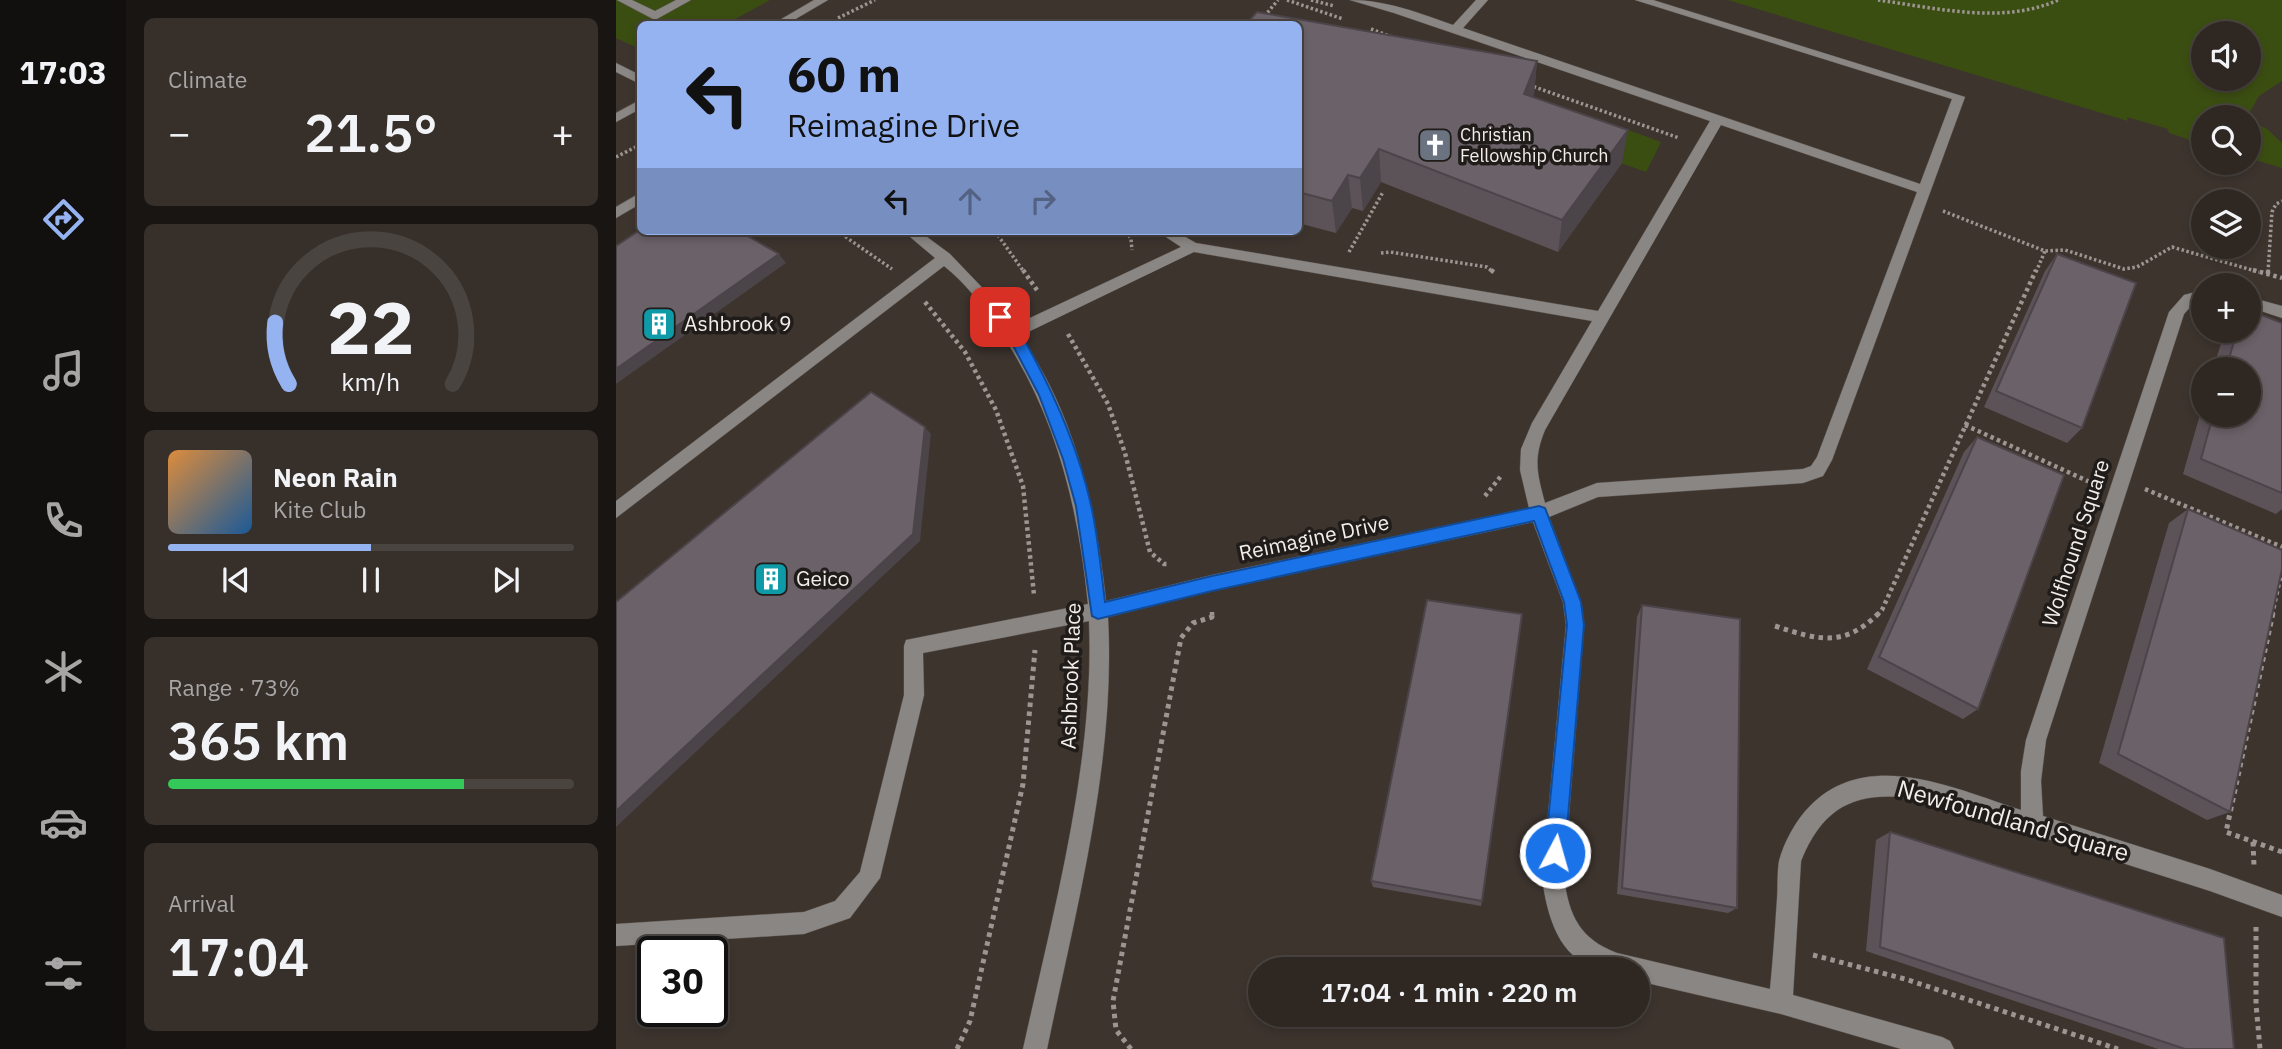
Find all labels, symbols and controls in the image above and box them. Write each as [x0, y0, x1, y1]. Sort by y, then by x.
map controls [2191, 21, 2261, 427]
button: sound [2191, 21, 2261, 91]
text: 60 m [787, 42, 901, 105]
icon: left [672, 49, 763, 140]
text: 17:03 [19, 51, 107, 93]
text: Climate [168, 64, 247, 94]
text: 21.5° [304, 99, 438, 166]
text: Reimagine Drive [787, 104, 1020, 146]
button: search [2191, 105, 2261, 175]
text: − [168, 108, 191, 157]
text: + [551, 108, 574, 157]
place label: Christian Fellowship Church [1460, 123, 1609, 167]
church icon: Christian Fellowship Church [1416, 126, 1454, 164]
icon: left [878, 182, 916, 220]
icon: ahead [951, 182, 989, 220]
icon: right [1024, 182, 1062, 220]
button: layers [2191, 189, 2261, 259]
icon: directions [39, 195, 88, 244]
button: + [2191, 273, 2261, 343]
text: 22 [327, 280, 415, 375]
pin [970, 287, 1030, 347]
icon: arrive [981, 298, 1019, 336]
building icon: Ashbrook 9 [640, 305, 678, 343]
place label: Ashbrook 9 [684, 309, 792, 337]
icon: music [39, 346, 88, 395]
button: − [2191, 357, 2261, 427]
text: km/h [342, 365, 400, 398]
street label: Wolfhound Square [2035, 456, 2115, 630]
text: Neon Rain [273, 460, 398, 494]
text: Kite Club [273, 494, 366, 524]
icon: phone [39, 496, 88, 545]
street label: Reimagine Drive [1236, 507, 1392, 567]
building icon: Geico [752, 560, 790, 598]
icon: previous [217, 561, 255, 599]
icon: pause [352, 561, 390, 599]
icon: next [487, 561, 525, 599]
place label: Geico [796, 564, 850, 592]
street label: Ashbrook Place [1053, 602, 1087, 750]
icon: climate [39, 647, 88, 696]
text: Range · 73% [168, 672, 300, 702]
text: 365 km [168, 707, 349, 774]
street label: Newfoundland Square [1894, 772, 2133, 868]
icon: car [39, 798, 88, 847]
position arrow [1518, 816, 1592, 890]
text: Arrival [168, 888, 235, 918]
text: 17:04 [168, 923, 309, 990]
speed limit sign: 30 [637, 936, 728, 1027]
icon: filters [39, 949, 88, 998]
text: 17:04 · 1 min · 220 m [1321, 975, 1577, 1009]

